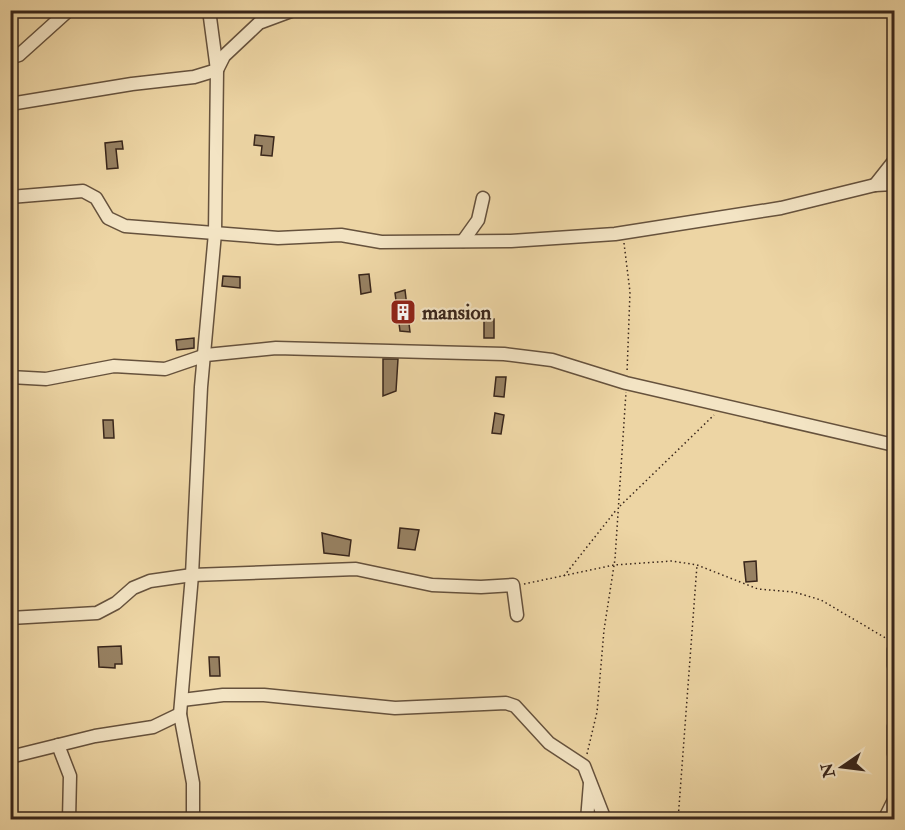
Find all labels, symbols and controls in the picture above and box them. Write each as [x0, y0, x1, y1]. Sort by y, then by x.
building icon: mansion [388, 297, 418, 327]
place label: mansion [422, 299, 492, 326]
north arrow [812, 737, 872, 797]
text: N [817, 760, 840, 781]

